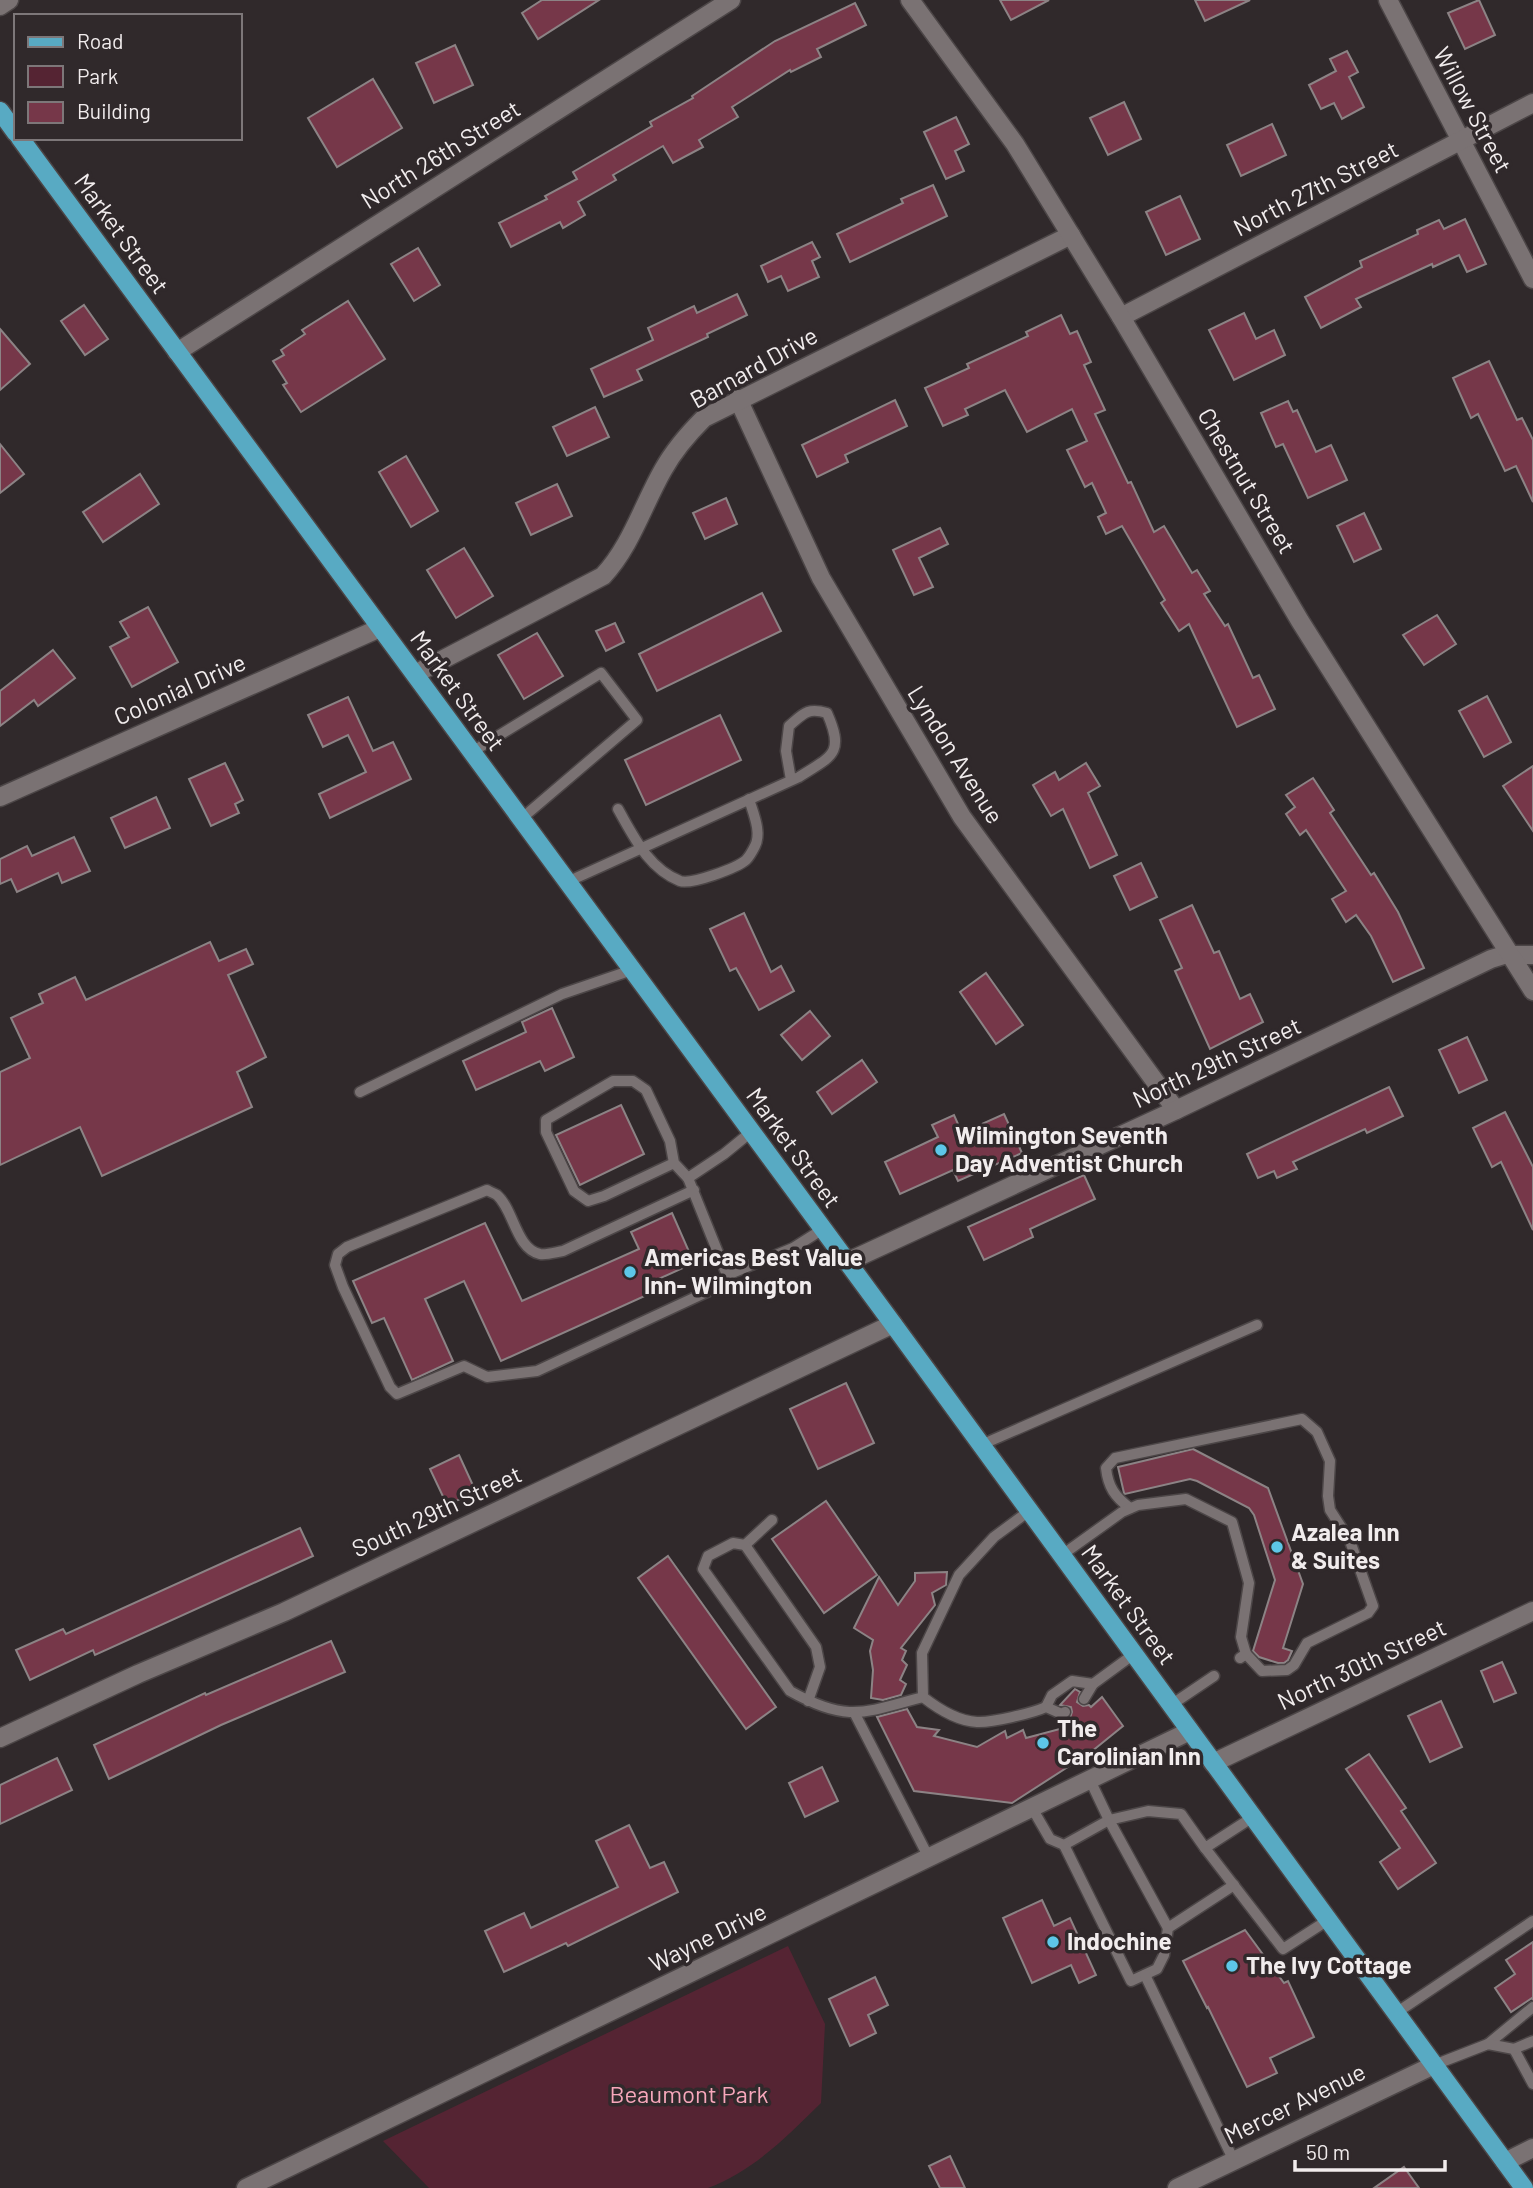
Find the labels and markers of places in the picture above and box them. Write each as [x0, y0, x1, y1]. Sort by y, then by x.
place label: Wilmington Seventh Day Adventist Church [955, 1120, 1183, 1177]
marker: Wilmington Seventh Day Adventist Church [933, 1142, 949, 1158]
place label: Americas Best Value Inn- Wilmington [644, 1242, 863, 1299]
marker: Americas Best Value Inn- Wilmington [622, 1264, 638, 1280]
place label: Azalea Inn & Suites [1291, 1517, 1400, 1574]
marker: Azalea Inn & Suites [1269, 1539, 1285, 1555]
place label: The Carolinian Inn [1057, 1713, 1201, 1770]
marker: The Carolinian Inn [1035, 1735, 1051, 1751]
place label: Indochine [1067, 1926, 1172, 1955]
marker: Indochine [1045, 1934, 1061, 1950]
place label: The Ivy Cottage [1246, 1950, 1412, 1979]
marker: The Ivy Cottage [1224, 1958, 1240, 1974]

